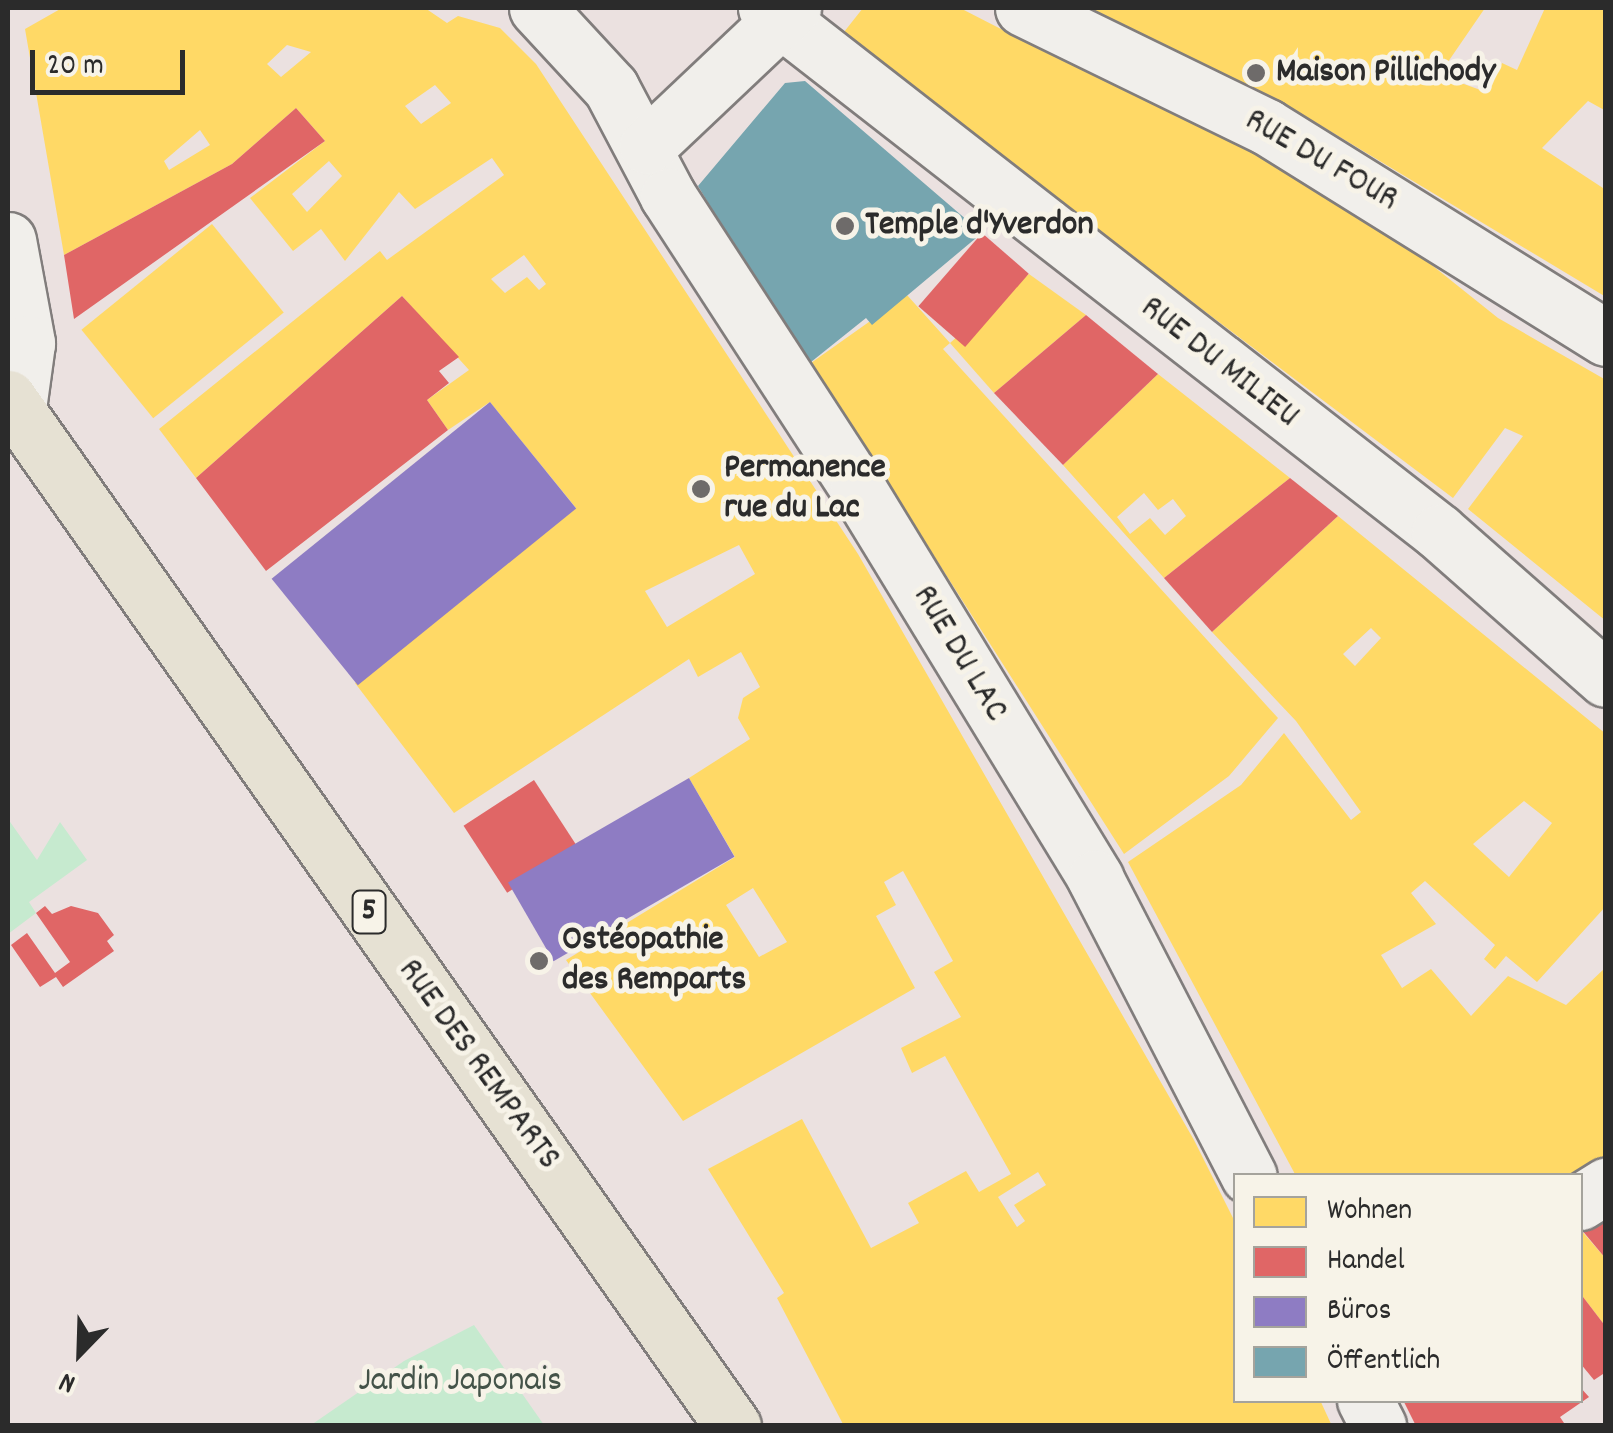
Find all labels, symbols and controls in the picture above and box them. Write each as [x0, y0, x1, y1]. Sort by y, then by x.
scale bar [35, 30, 190, 92]
text: 20 m [47, 46, 104, 89]
place label: Maison Pillichody [1276, 52, 1495, 94]
marker: Maison Pillichody [1245, 62, 1267, 84]
street label: RUE DU FOUR [1237, 100, 1405, 222]
place label: Temple d'Yverdon [865, 205, 1094, 247]
marker: Temple d'Yverdon [834, 215, 856, 237]
street label: RUE DU MILIEU [1131, 288, 1307, 438]
place label: Permanence rue du Lac [724, 448, 886, 530]
marker: Permanence rue du Lac [688, 476, 714, 502]
street label: RUE DU LAC [902, 578, 1016, 730]
road number: 5 [352, 885, 386, 939]
place label: Ostéopathie des Remparts [562, 920, 746, 1002]
marker: Ostéopathie des Remparts [526, 948, 552, 974]
street label: RUE DES REMPARTS [387, 951, 569, 1179]
legend [1233, 1173, 1583, 1403]
text: Wohnen [1327, 1191, 1412, 1234]
text: Handel [1327, 1241, 1405, 1284]
text: Büros [1327, 1291, 1391, 1334]
north arrow [30, 1303, 130, 1403]
text: Öffentlich [1327, 1341, 1440, 1384]
text: N [54, 1360, 82, 1402]
park label: Jardin Japonais [358, 1361, 562, 1403]

